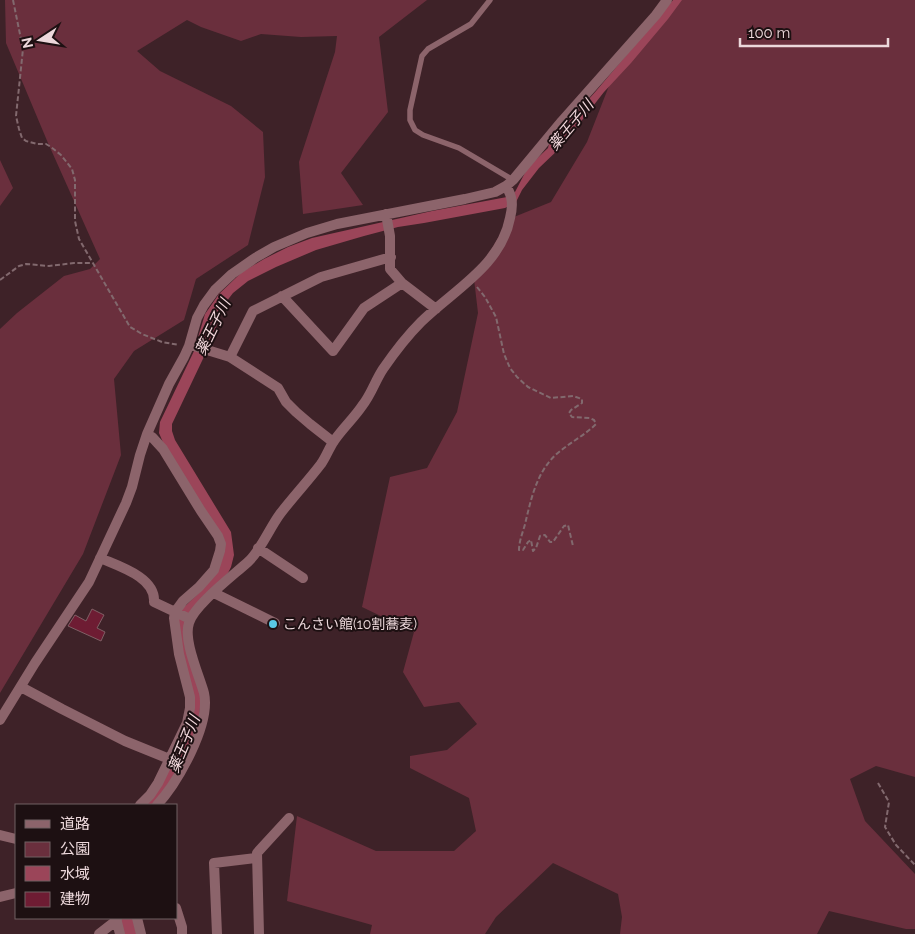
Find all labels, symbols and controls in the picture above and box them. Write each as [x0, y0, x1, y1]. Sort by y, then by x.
north arrow [15, 15, 65, 65]
scale bar [740, 15, 888, 47]
text: 100 m [748, 24, 790, 42]
text: N [18, 36, 36, 50]
water label: 薬王子川 [545, 95, 598, 154]
water label: 薬王子川 [192, 294, 235, 358]
place label: こんさい館(10割蕎麦) [283, 616, 417, 632]
marker: こんさい館(10割蕎麦) [267, 618, 279, 630]
water label: 薬王子川 [164, 711, 204, 775]
legend [15, 804, 178, 919]
text: 道路 [60, 815, 90, 833]
text: 公園 [60, 840, 90, 858]
text: 水域 [60, 865, 90, 883]
text: 建物 [60, 890, 90, 908]

